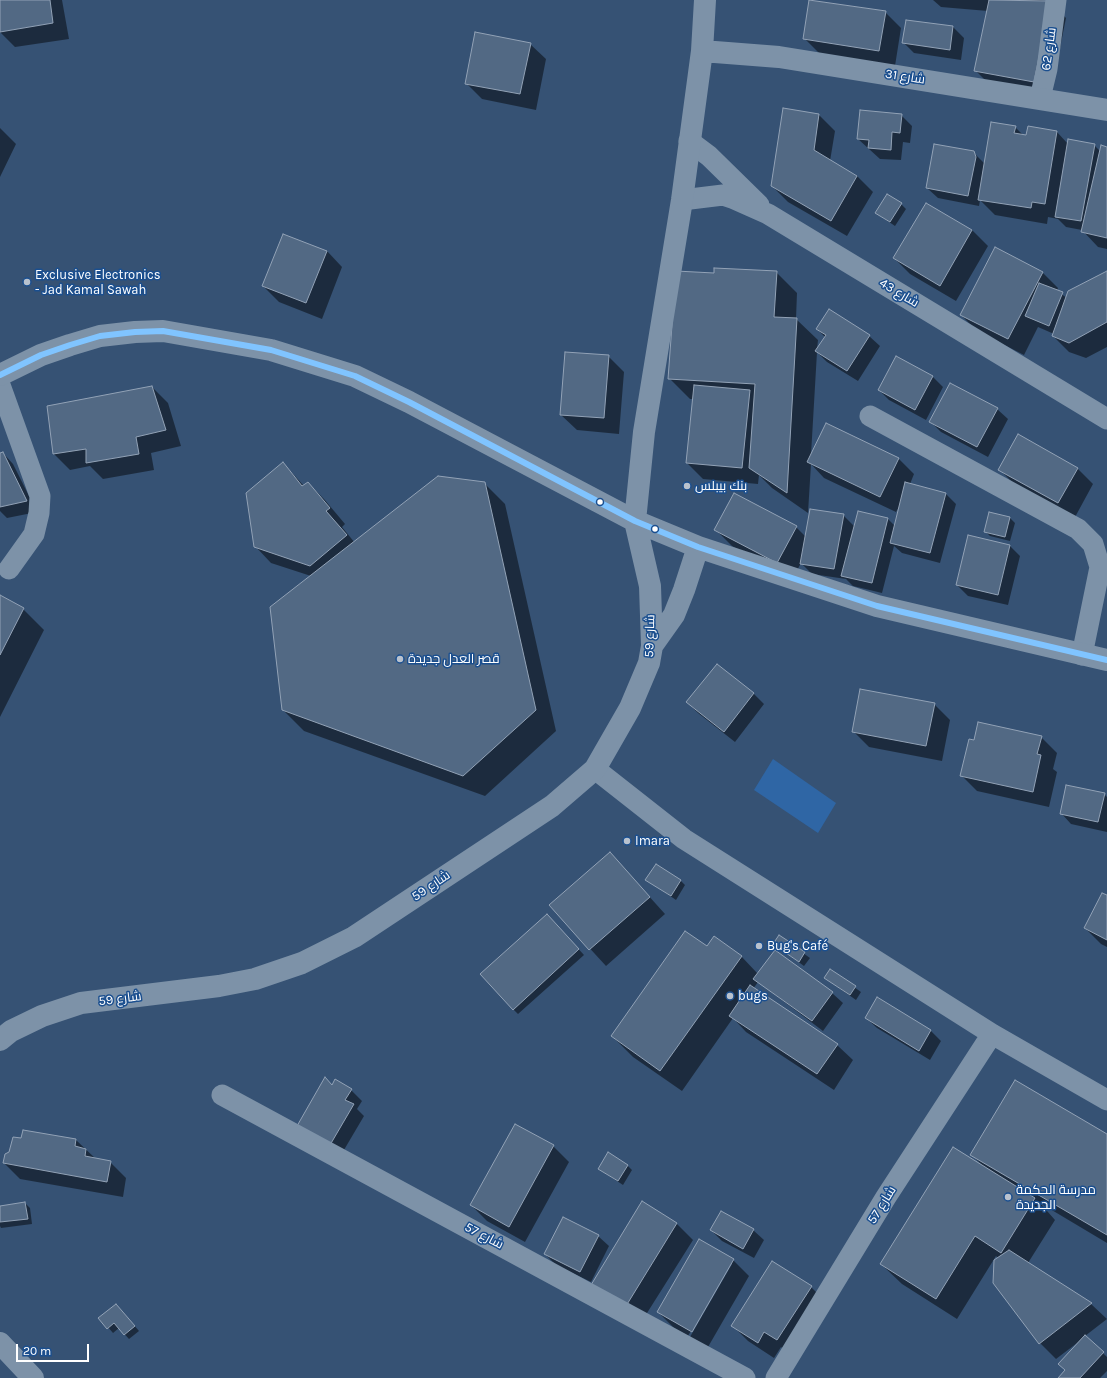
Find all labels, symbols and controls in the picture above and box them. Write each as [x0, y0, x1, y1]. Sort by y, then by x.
street label: شارع 62 [1038, 27, 1060, 71]
street label: شارع 31 [884, 66, 926, 88]
place label: Exclusive Electronics - Jad Kamal Sawah [35, 267, 160, 298]
street label: شارع 43 [876, 275, 922, 311]
marker: Exclusive Electronics - Jad Kamal Sawah [22, 277, 32, 287]
place label: بنك بيبلس [695, 478, 747, 494]
marker: بنك بيبلس [682, 481, 692, 491]
unlabelled marker [595, 497, 605, 507]
unlabelled marker [650, 524, 660, 534]
street label: شارع 59 [641, 614, 659, 658]
place label: قصر العدل جديدة [408, 651, 500, 667]
marker: قصر العدل جديدة [395, 654, 405, 664]
place label: Imara [635, 833, 670, 849]
marker: Imara [622, 836, 632, 846]
street label: شارع 59 [409, 867, 453, 905]
place label: Bug's Café [767, 938, 828, 954]
marker: Bug's Café [754, 941, 764, 951]
place label: bugs [738, 988, 768, 1004]
street label: شارع 59 [98, 989, 142, 1009]
marker: bugs [725, 991, 735, 1001]
place label: مدرسة الحكمة الجديدة [1016, 1182, 1096, 1213]
street label: شارع 57 [864, 1183, 900, 1227]
marker: مدرسة الحكمة الجديدة [1003, 1192, 1013, 1202]
street label: شارع 57 [462, 1219, 506, 1253]
scale bar [18, 1336, 91, 1362]
text: 20 m [23, 1344, 51, 1358]

